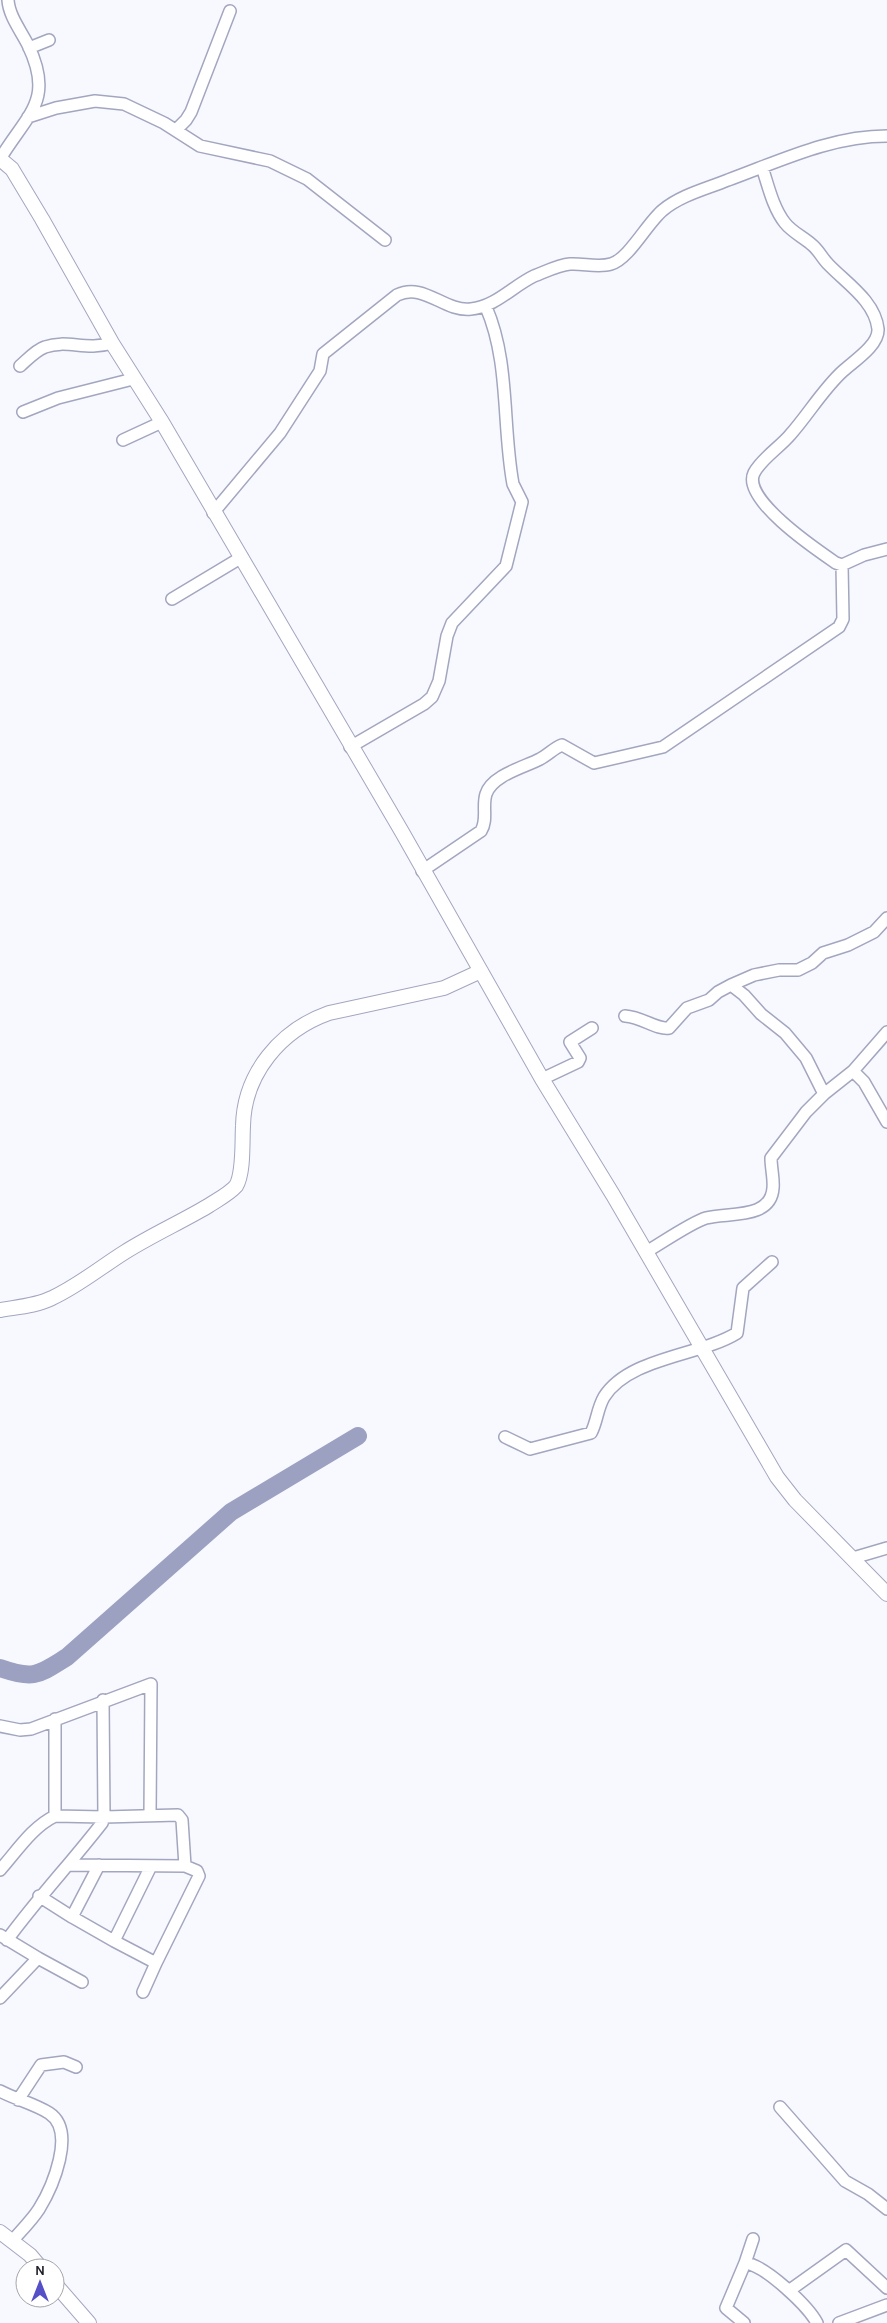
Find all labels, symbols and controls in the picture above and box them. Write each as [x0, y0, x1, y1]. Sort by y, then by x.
north arrow [15, 2258, 65, 2308]
text: N [35, 2262, 45, 2279]

